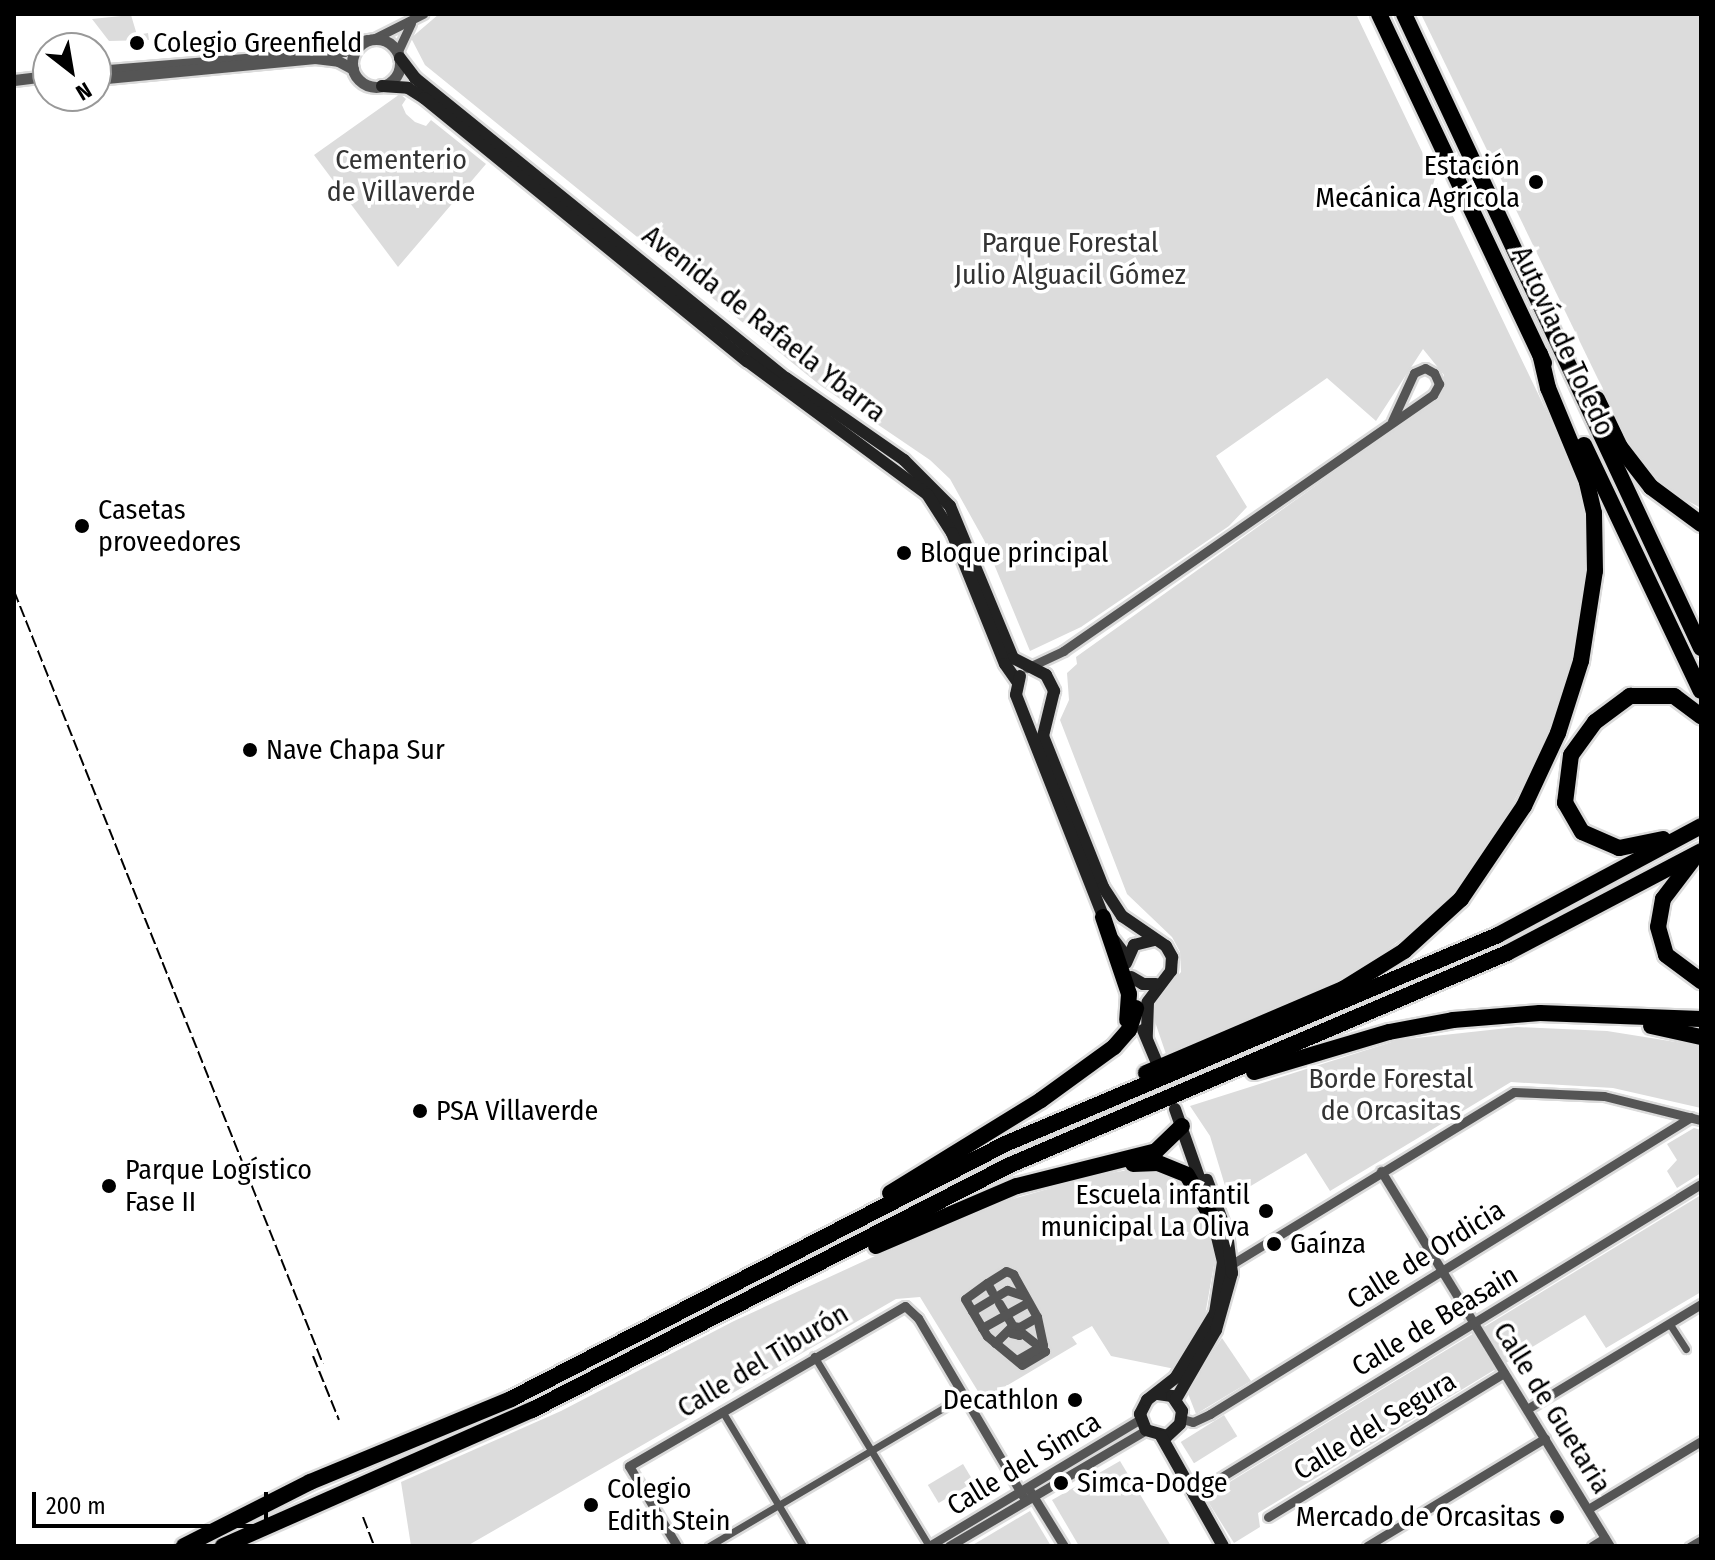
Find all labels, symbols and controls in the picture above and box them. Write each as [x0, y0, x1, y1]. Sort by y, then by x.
place label: Colegio Greenfield [153, 26, 362, 60]
north arrow [32, 32, 112, 112]
marker: Colegio Greenfield [128, 34, 146, 52]
text: N [71, 76, 96, 106]
park label: Cementerio de Villaverde [327, 143, 475, 209]
place label: Estación Mecánica Agrícola [1315, 149, 1520, 215]
marker: Estación Mecánica Agrícola [1527, 173, 1545, 191]
street label: Avenida de Rafaela Ybarra [636, 219, 892, 429]
park label: Parque Forestal Julio Alguacil Gómez [954, 226, 1186, 292]
street label: Autovía de Toledo [1504, 241, 1622, 441]
place label: Casetas proveedores [98, 493, 241, 559]
marker: Casetas proveedores [73, 517, 91, 535]
place label: Bloque principal [920, 536, 1108, 570]
marker: Bloque principal [895, 544, 913, 562]
place label: Nave Chapa Sur [266, 733, 445, 767]
marker: Nave Chapa Sur [241, 741, 259, 759]
park label: Borde Forestal de Orcasitas [1308, 1062, 1474, 1128]
place label: PSA Villaverde [436, 1094, 598, 1128]
marker: PSA Villaverde [411, 1102, 429, 1120]
place label: Parque Logístico Fase II [125, 1153, 312, 1219]
marker: Parque Logístico Fase II [100, 1177, 118, 1195]
place label: Escuela infantil municipal La Oliva [1041, 1178, 1250, 1244]
street label: Calle de Ordicia [1341, 1193, 1511, 1317]
marker: Escuela infantil municipal La Oliva [1257, 1202, 1275, 1220]
place label: Gaínza [1290, 1227, 1366, 1261]
marker: Gaínza [1265, 1235, 1283, 1253]
street label: Calle de Beasain [1346, 1258, 1524, 1384]
street label: Calle del Tiburón [672, 1297, 854, 1425]
street label: Calle de Guetaria [1486, 1316, 1618, 1500]
street label: Calle del Segura [1288, 1364, 1462, 1488]
place label: Decathlon [943, 1383, 1059, 1417]
marker: Decathlon [1066, 1391, 1084, 1409]
street label: Calle del Simca [941, 1405, 1107, 1523]
place label: Simca-Dodge [1077, 1466, 1227, 1500]
place label: Colegio Edith Stein [607, 1472, 730, 1538]
marker: Simca-Dodge [1052, 1474, 1070, 1492]
scale bar [36, 1476, 272, 1526]
text: 200 m [46, 1492, 106, 1520]
marker: Colegio Edith Stein [582, 1496, 600, 1514]
place label: Mercado de Orcasitas [1296, 1500, 1541, 1534]
marker: Mercado de Orcasitas [1548, 1508, 1566, 1526]

